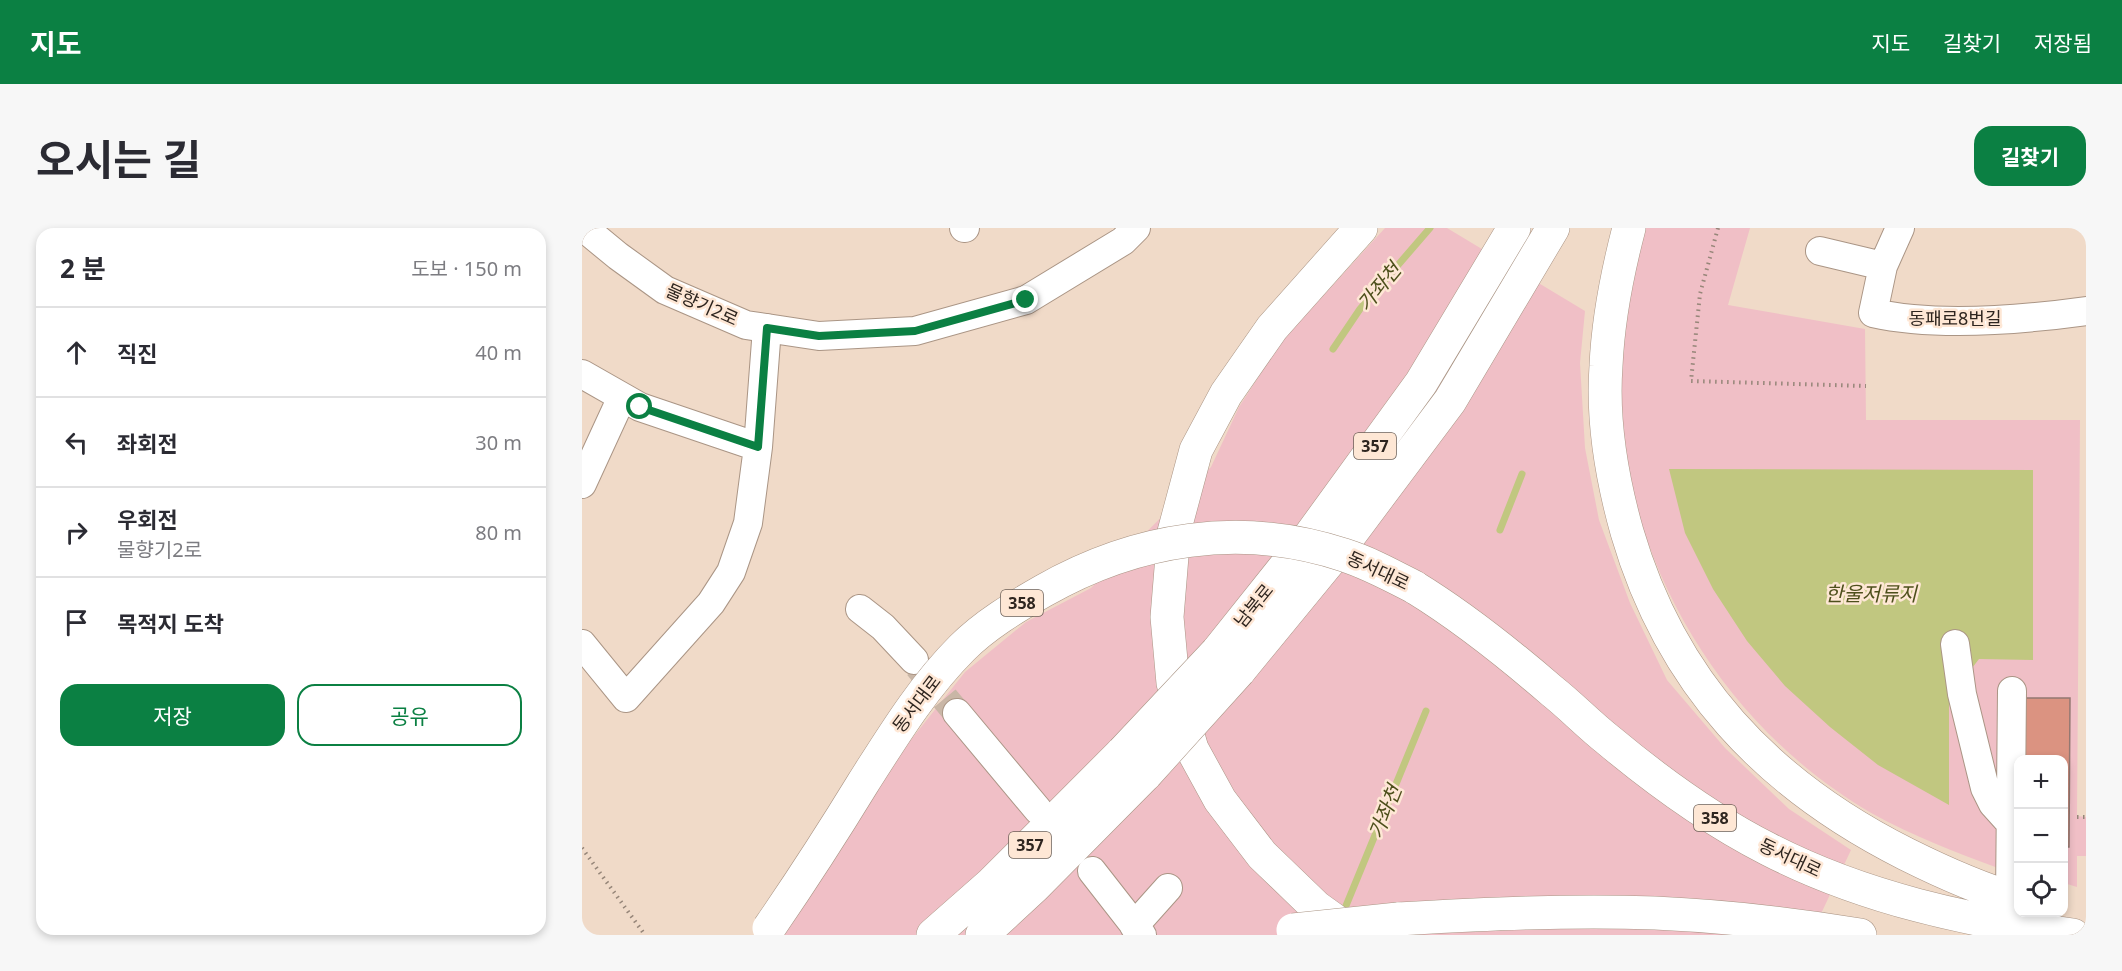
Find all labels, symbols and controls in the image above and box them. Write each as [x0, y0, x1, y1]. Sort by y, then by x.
text: 지도 [30, 24, 82, 62]
text: 지도 [1871, 29, 1910, 57]
text: 길찾기 [1943, 29, 2001, 57]
text: 저장됨 [2034, 29, 2092, 57]
button: 길찾기 [1974, 126, 2086, 186]
text: 오시는 길 [36, 130, 201, 187]
text: 2 분 [60, 250, 106, 286]
text: 도보 · 150 m [411, 255, 522, 282]
water label: 가좌천 [1351, 255, 1408, 317]
street label: 물향기2로 [663, 278, 742, 331]
route end [1012, 286, 1038, 312]
street label: 동패로8번길 [1908, 306, 2002, 330]
icon: ahead [60, 336, 93, 369]
text: 직진 [117, 338, 157, 368]
text: 40 m [475, 339, 522, 366]
route start [626, 393, 652, 419]
icon: left [60, 426, 93, 459]
text: 좌회전 [117, 428, 178, 458]
text: 30 m [475, 429, 522, 456]
road number: 357 [1354, 433, 1396, 459]
text: 우회전 [117, 504, 178, 534]
icon: right [60, 516, 93, 549]
text: 80 m [475, 519, 522, 546]
text: 물향기2로 [117, 536, 202, 563]
street label: 동서대로 [1343, 545, 1414, 595]
street label: 남북로 [1228, 579, 1278, 632]
water label: 한울저류지 [1825, 580, 1919, 607]
road number: 358 [1001, 590, 1043, 616]
icon: arrive [60, 606, 93, 639]
text: 목적지 도착 [117, 608, 224, 638]
street label: 동서대로 [887, 670, 946, 737]
button: 저장 [60, 684, 285, 746]
button: 공유 [297, 684, 522, 746]
map controls [2014, 755, 2068, 917]
button: + [2014, 755, 2068, 809]
water label: 가좌천 [1362, 779, 1408, 842]
road number: 358 [1694, 805, 1736, 831]
button: − [2014, 809, 2068, 863]
road number: 357 [1009, 832, 1051, 858]
street label: 동서대로 [1755, 832, 1826, 882]
button: locate [2014, 863, 2068, 917]

